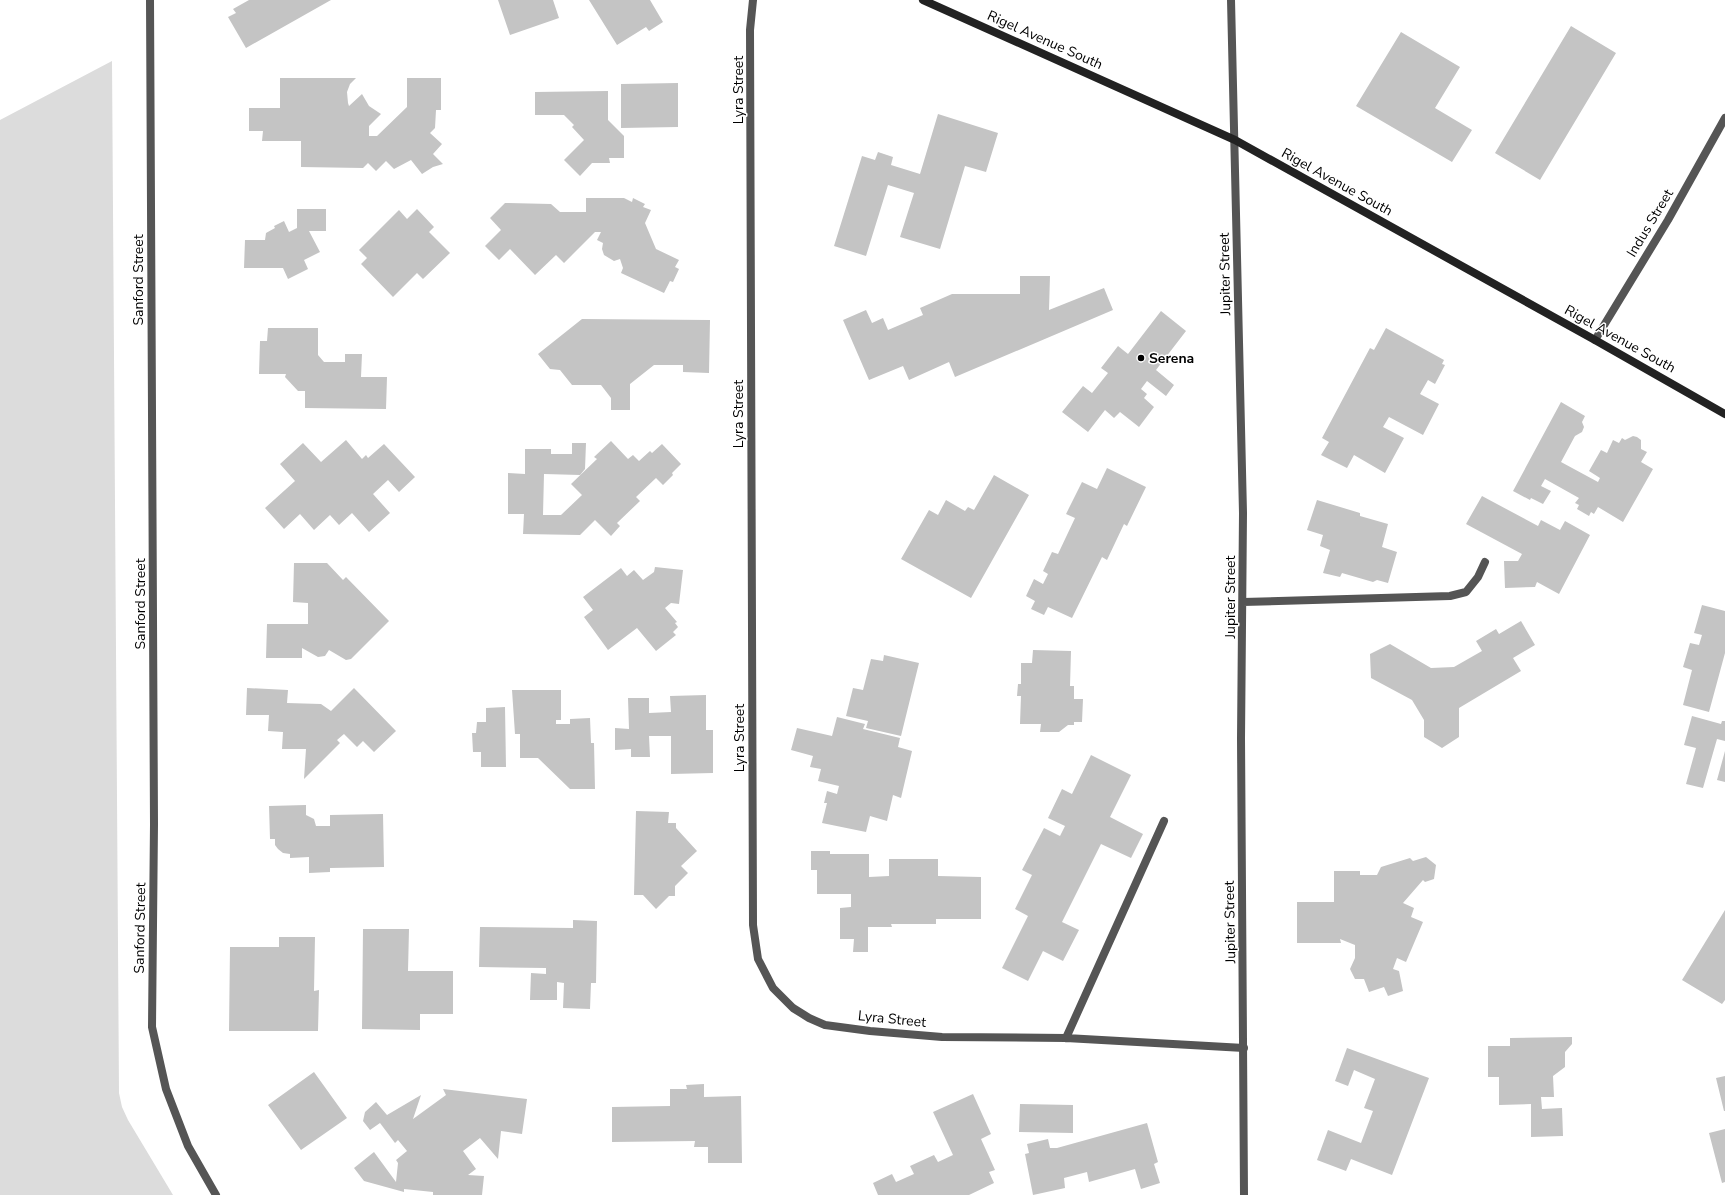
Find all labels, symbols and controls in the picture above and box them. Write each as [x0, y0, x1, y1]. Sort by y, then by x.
street label: Rigel Avenue South [984, 6, 1106, 74]
street label: Lyra Street [729, 56, 748, 124]
street label: Rigel Avenue South [1278, 144, 1396, 220]
street label: Indus Street [1622, 185, 1678, 261]
street label: Jupiter Street [1215, 232, 1235, 317]
street label: Sanford Street [129, 234, 148, 326]
street label: Rigel Avenue South [1561, 301, 1679, 377]
place label: Serena [1149, 349, 1194, 368]
marker: Serena [1136, 353, 1146, 363]
street label: Lyra Street [729, 380, 748, 448]
street label: Jupiter Street [1221, 555, 1240, 639]
street label: Sanford Street [131, 558, 150, 650]
street label: Lyra Street [730, 704, 749, 772]
street label: Jupiter Street [1220, 880, 1240, 965]
street label: Sanford Street [130, 882, 150, 974]
street label: Lyra Street [857, 1006, 927, 1032]

